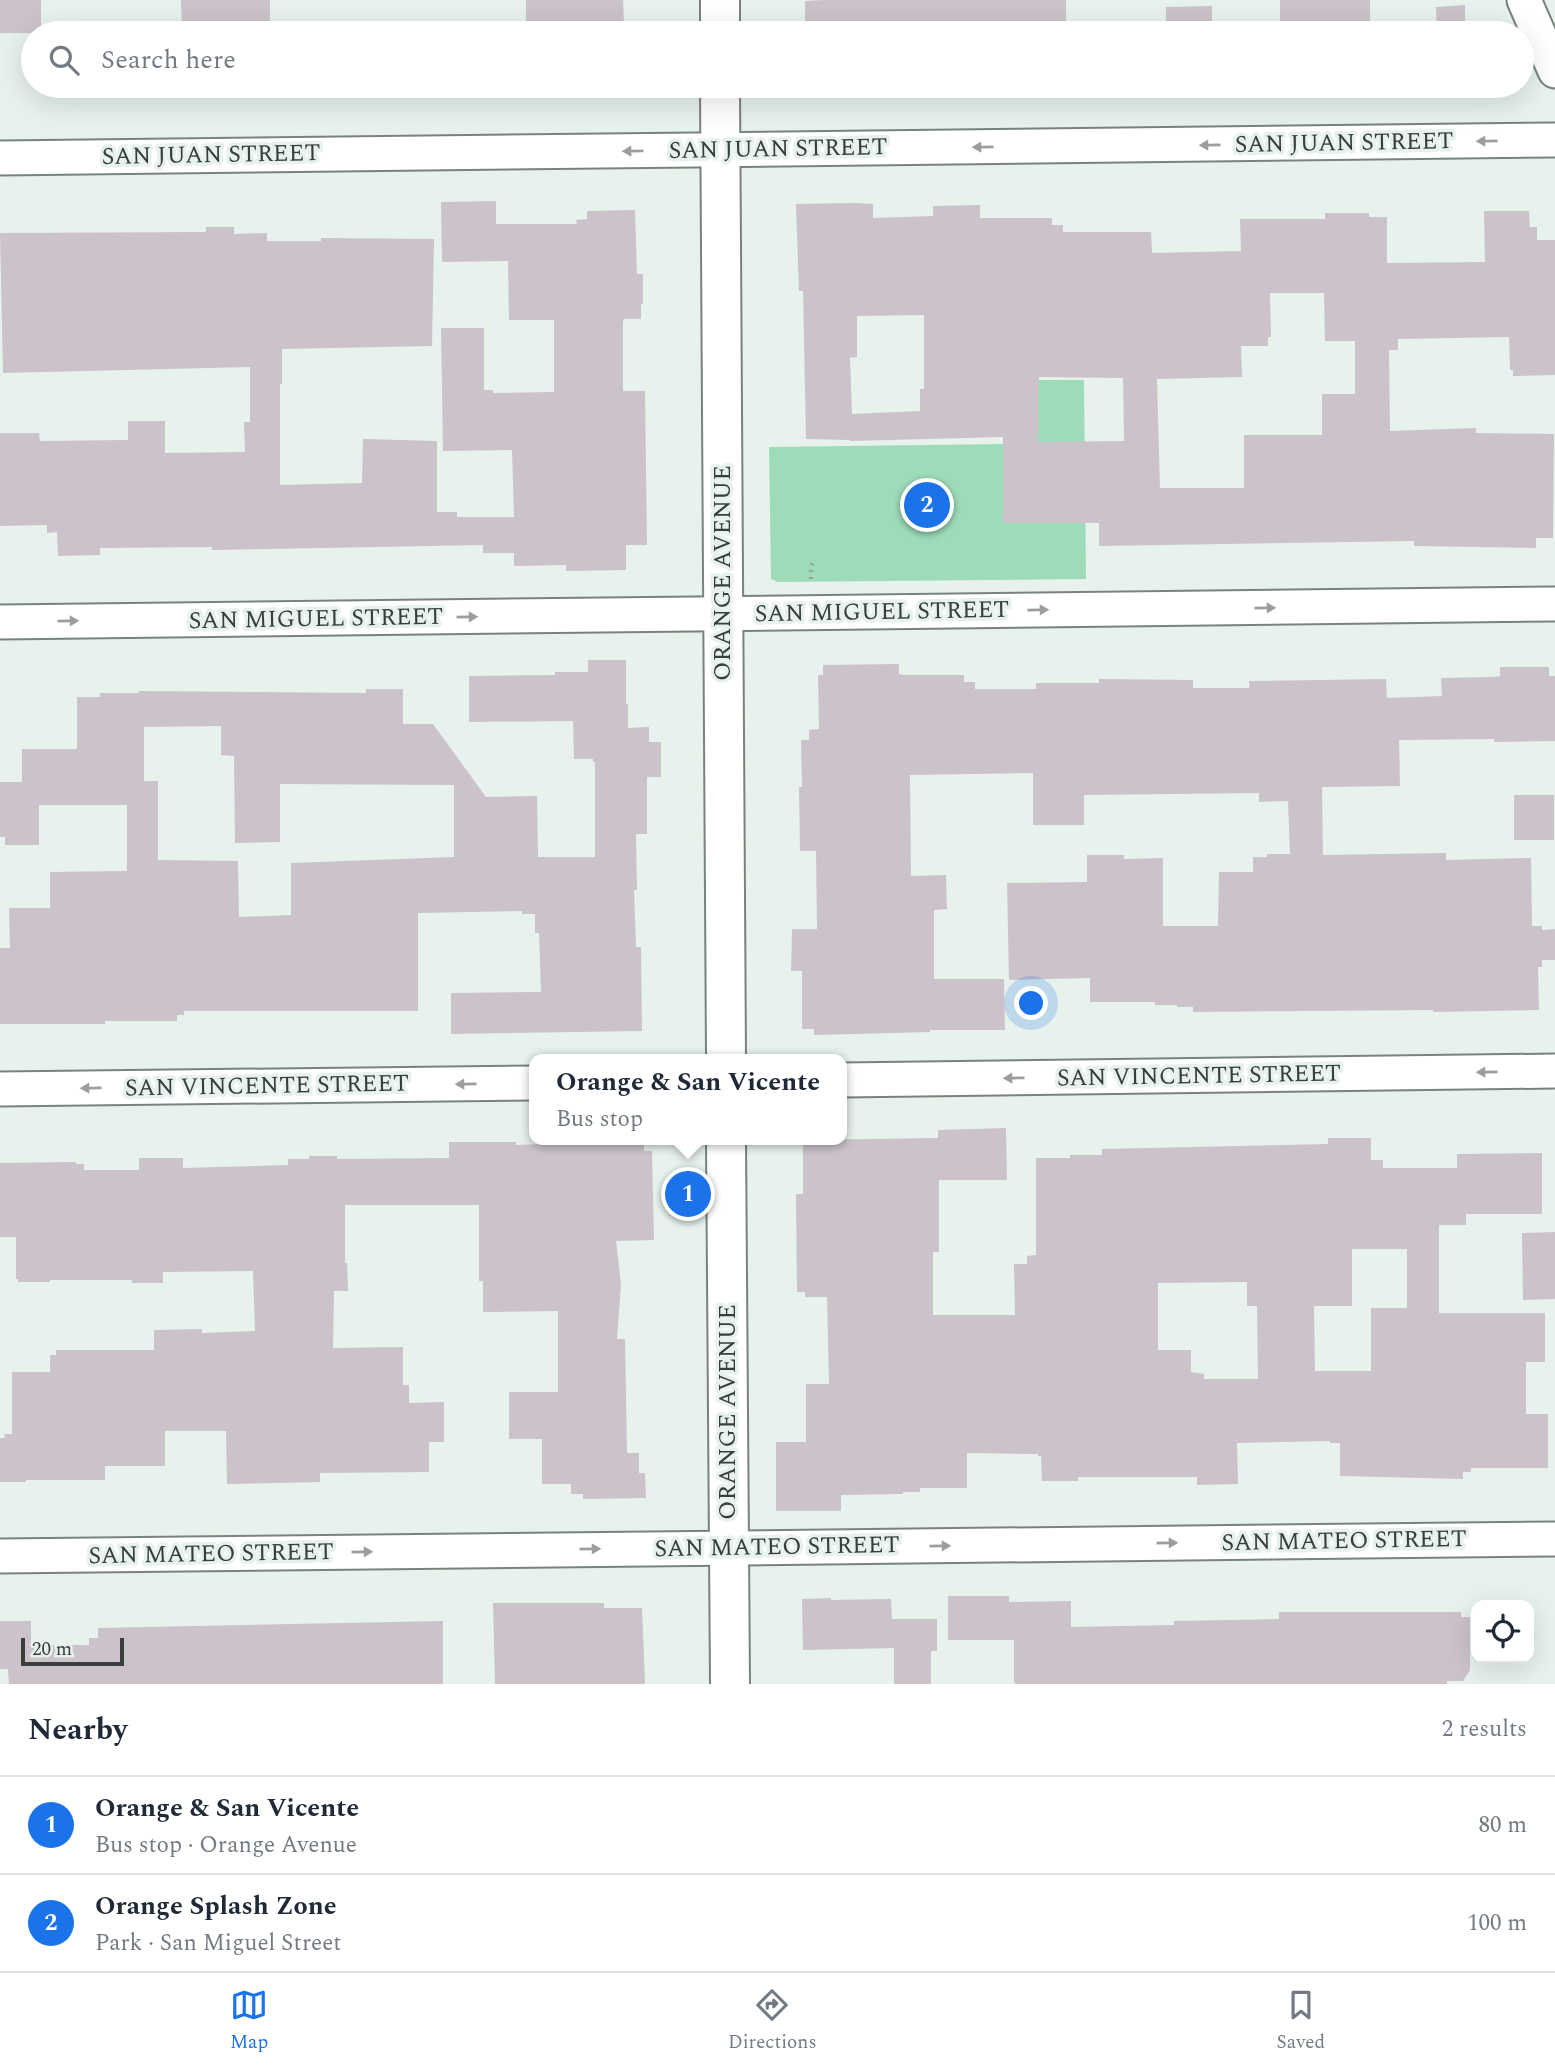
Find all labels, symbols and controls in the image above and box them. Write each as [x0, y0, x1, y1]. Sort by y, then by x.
search box [21, 21, 1534, 98]
text: Search here [101, 40, 236, 80]
icon: search [45, 41, 83, 79]
street label: SAN JUAN STREET [1234, 123, 1454, 163]
street label: SAN JUAN STREET [668, 129, 888, 169]
street label: SAN JUAN STREET [101, 135, 321, 175]
one-way arrow [1476, 135, 1498, 147]
one-way arrow [1199, 139, 1221, 150]
one-way arrow [972, 141, 994, 153]
one-way arrow [622, 145, 644, 157]
street label: ORANGE AVENUE [705, 465, 741, 681]
pin: 2 [904, 479, 950, 531]
street label: SAN MIGUEL STREET [754, 592, 1010, 632]
street label: SAN MIGUEL STREET [188, 599, 444, 639]
one-way arrow [1254, 602, 1276, 613]
one-way arrow [1027, 604, 1049, 616]
one-way arrow [456, 611, 478, 623]
one-way arrow [57, 616, 79, 627]
your location [1014, 986, 1048, 1020]
popup [529, 1054, 847, 1145]
street label: SAN VINCENTE STREET [1057, 1056, 1341, 1096]
text: Orange & San Vicente [556, 1062, 820, 1102]
street label: SAN VINCENTE STREET [125, 1066, 409, 1106]
one-way arrow [1476, 1066, 1498, 1078]
one-way arrow [1003, 1072, 1025, 1084]
one-way arrow [455, 1078, 477, 1090]
one-way arrow [80, 1082, 102, 1094]
text: Bus stop [556, 1102, 643, 1137]
pin: 1 [665, 1168, 711, 1220]
street label: ORANGE AVENUE [710, 1304, 746, 1520]
street label: SAN MATEO STREET [1221, 1521, 1467, 1561]
street label: SAN MATEO STREET [654, 1527, 900, 1567]
street label: SAN MATEO STREET [88, 1534, 334, 1574]
one-way arrow [1156, 1537, 1178, 1549]
one-way arrow [929, 1540, 951, 1552]
one-way arrow [579, 1544, 601, 1555]
one-way arrow [351, 1546, 373, 1558]
map controls [1471, 1600, 1534, 1663]
button: locate [1471, 1600, 1534, 1663]
scale bar [21, 1635, 124, 1667]
text: 20 m [32, 1635, 72, 1664]
text: Nearby [28, 1707, 127, 1753]
text: 2 results [1442, 1712, 1527, 1747]
text: Orange & San Vicente [95, 1788, 359, 1828]
text: 1 [45, 1808, 57, 1843]
text: 80 m [1478, 1808, 1527, 1843]
text: Bus stop · Orange Avenue [95, 1828, 357, 1863]
text: Orange Splash Zone [95, 1886, 337, 1926]
text: 2 [45, 1906, 57, 1941]
text: 100 m [1467, 1906, 1527, 1941]
text: Park · San Miguel Street [95, 1926, 341, 1961]
tab: Map [230, 1986, 268, 2057]
tab: Directions [728, 1986, 817, 2057]
tab: Saved [1276, 1986, 1325, 2057]

